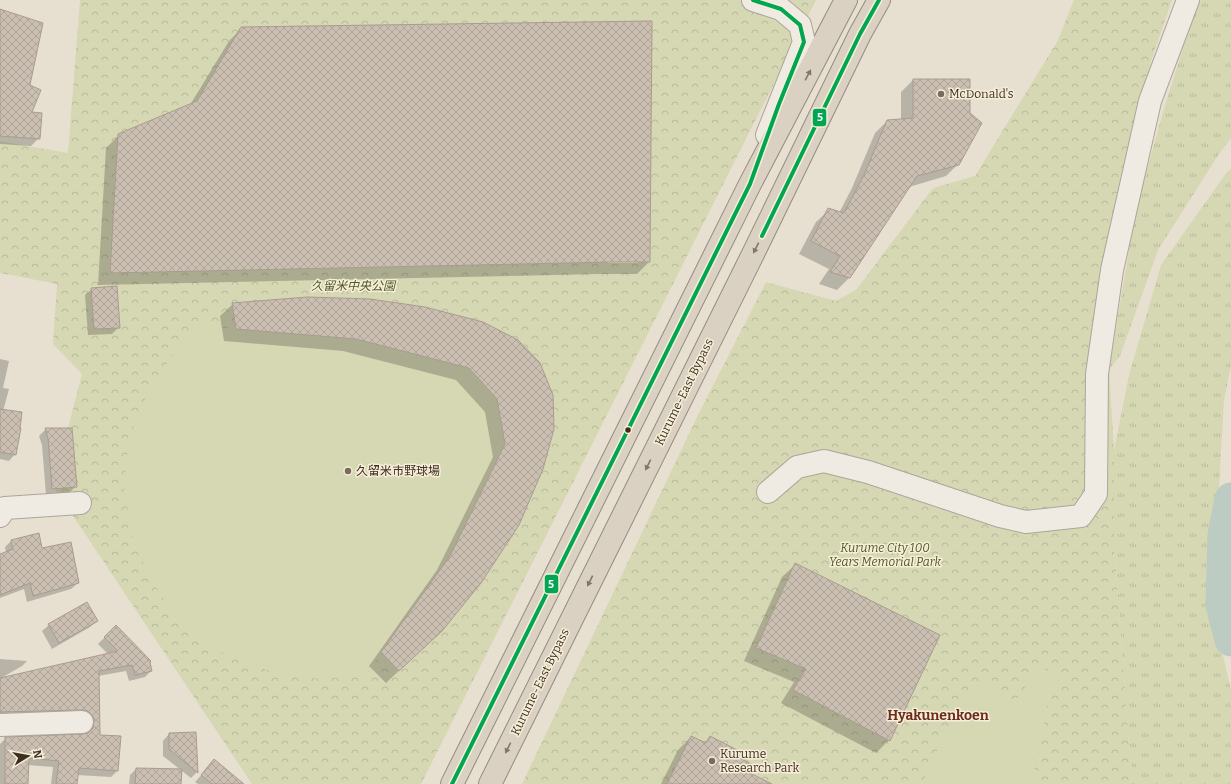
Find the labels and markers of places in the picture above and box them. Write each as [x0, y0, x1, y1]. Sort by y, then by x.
place label: McDonald's [949, 87, 1014, 101]
marker: McDonald's [936, 89, 946, 99]
unlabelled marker [623, 425, 633, 435]
place label: 久留米市野球場 [356, 464, 440, 478]
marker: 久留米市野球場 [343, 466, 353, 476]
place label: Kurume Research Park [720, 747, 799, 775]
marker: Kurume Research Park [707, 756, 717, 766]

